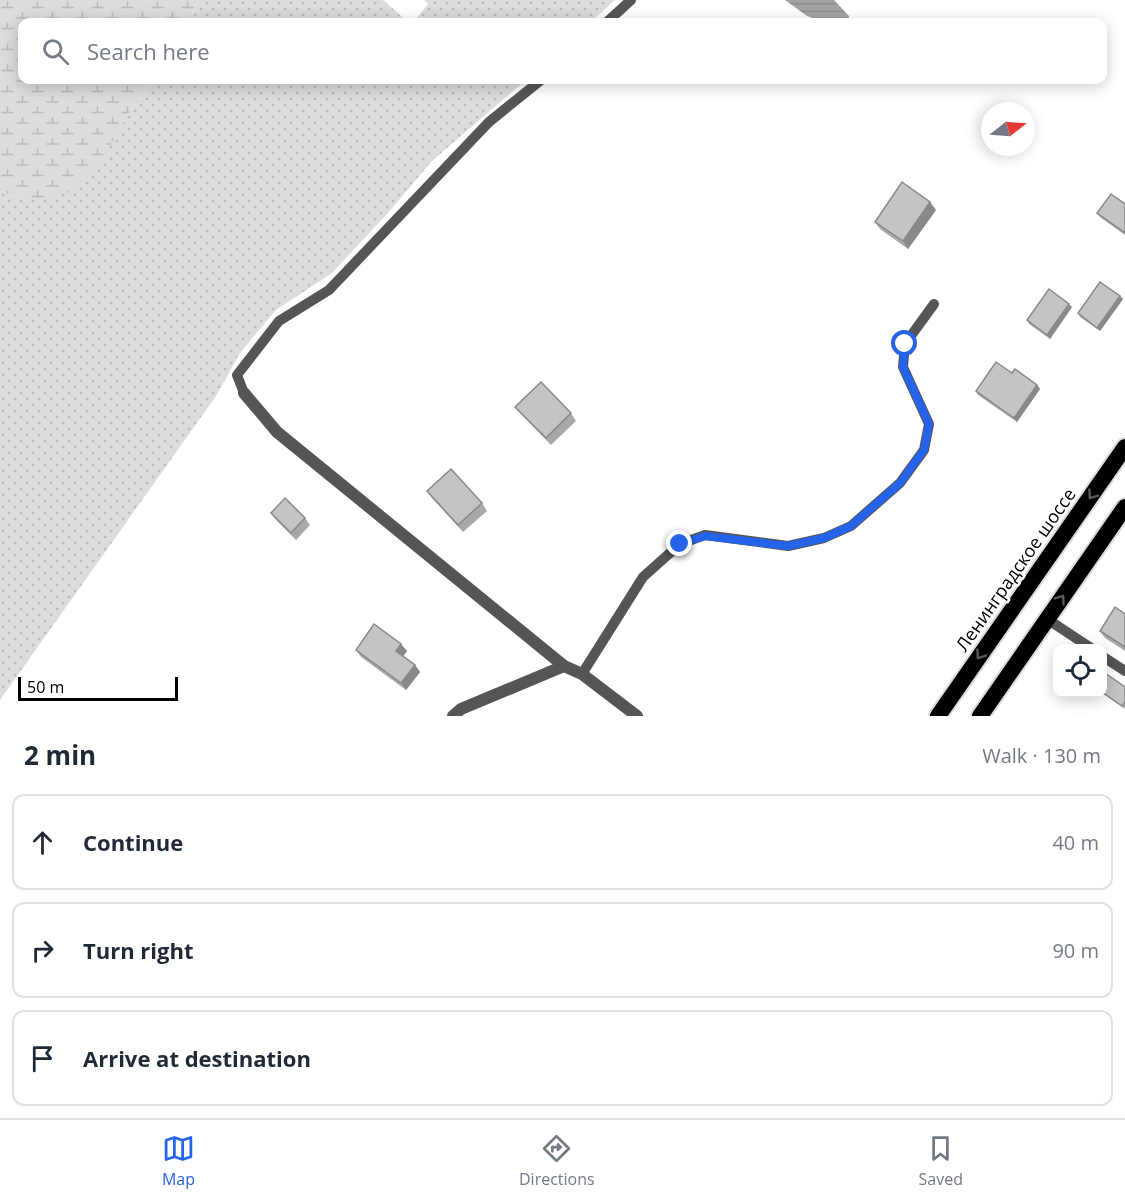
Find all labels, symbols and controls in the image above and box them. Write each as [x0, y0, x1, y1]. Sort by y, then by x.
search box [18, 18, 1107, 84]
icon: search [39, 35, 72, 68]
text: Search here [87, 36, 210, 66]
north arrow [981, 102, 1035, 156]
route start [891, 330, 917, 356]
street label: Ленинградское шоссе [950, 483, 1081, 656]
one-way arrow [1088, 489, 1099, 500]
route end [666, 530, 692, 556]
one-way arrow [1054, 595, 1065, 606]
map controls [1053, 644, 1107, 698]
button: locate [1053, 644, 1107, 698]
one-way arrow [976, 649, 987, 660]
scale bar [18, 674, 178, 702]
text: 50 m [27, 676, 64, 698]
text: 2 min [24, 737, 96, 773]
text: Walk · 130 m [982, 742, 1101, 769]
icon: ahead [26, 826, 59, 859]
text: Continue [83, 827, 183, 857]
text: 40 m [1052, 829, 1099, 856]
icon: right [26, 934, 59, 967]
text: Turn right [83, 935, 194, 965]
text: 90 m [1052, 937, 1099, 964]
icon: arrive [26, 1042, 59, 1075]
text: Arrive at destination [83, 1043, 311, 1073]
tab: Map [162, 1132, 195, 1190]
tab: Directions [519, 1132, 595, 1190]
tab: Saved [919, 1132, 963, 1190]

